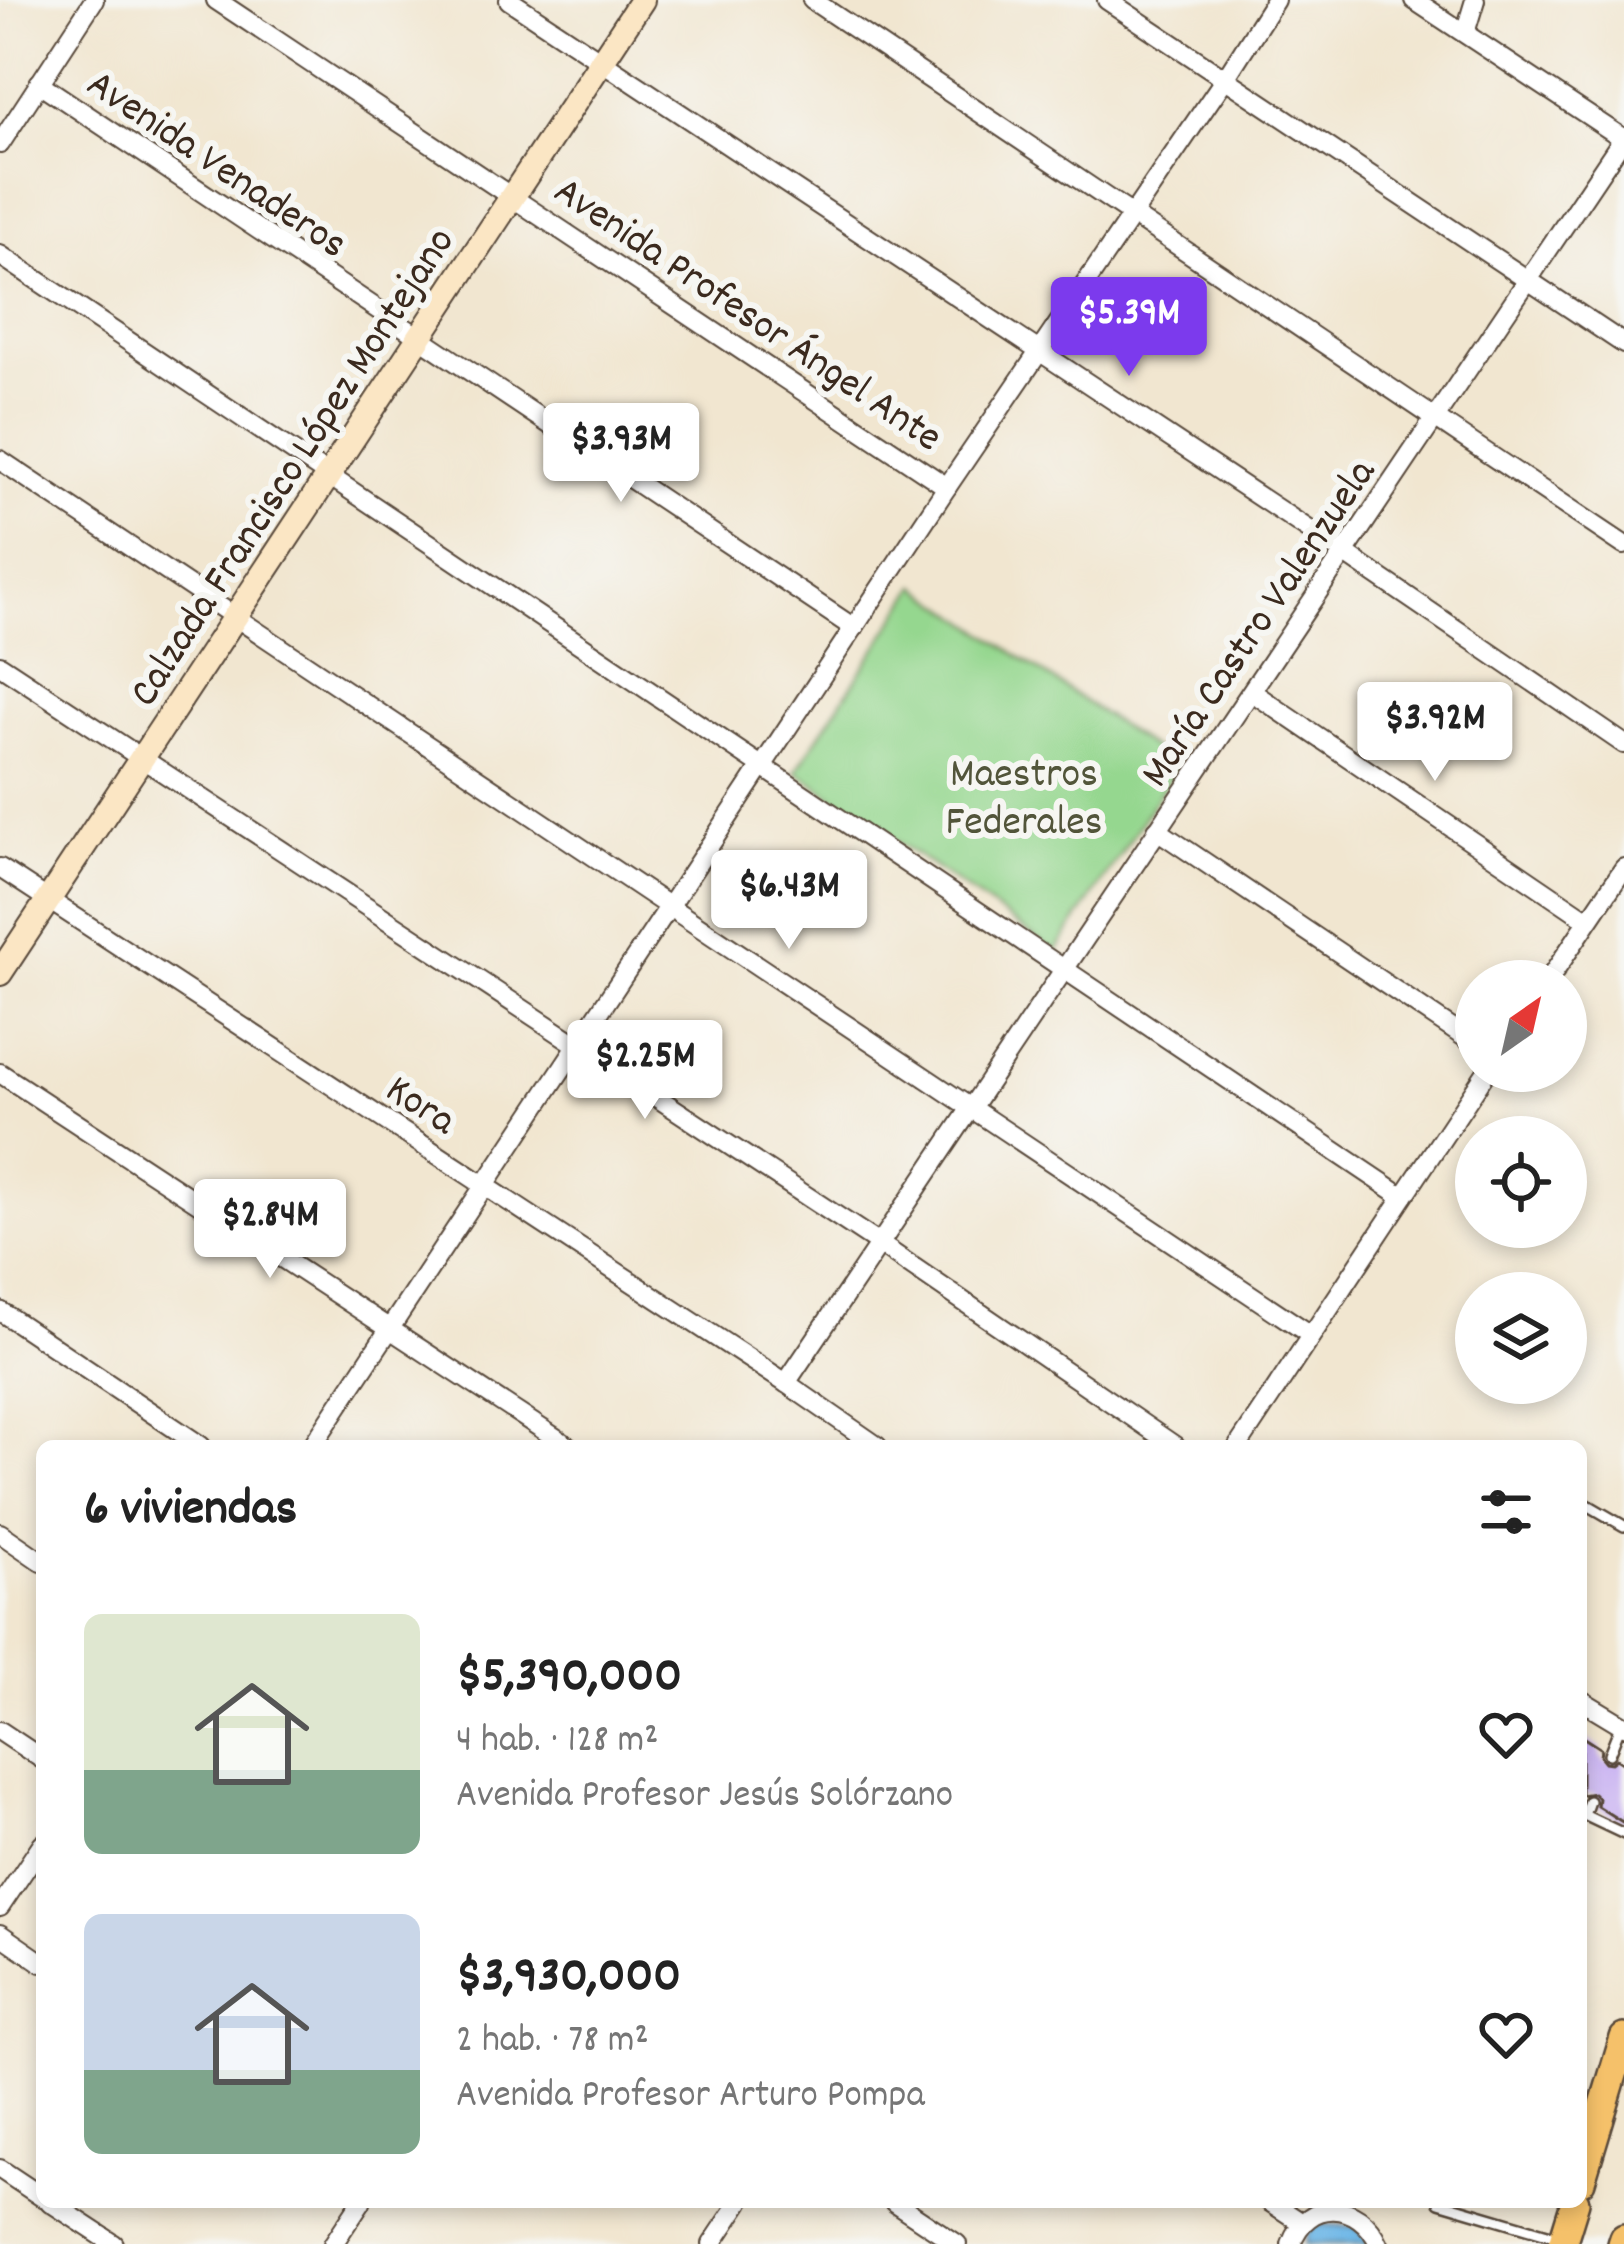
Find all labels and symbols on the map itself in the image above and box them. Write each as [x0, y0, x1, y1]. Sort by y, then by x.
street label: Avenida Venaderos [73, 57, 357, 276]
street label: Avenida Profesor Ángel Ante [540, 164, 952, 469]
street label: Calzada Francisco López Montejano [117, 217, 473, 720]
pin: $5.39M [1031, 277, 1227, 379]
pin: $3.93M [523, 403, 719, 505]
street label: María Castro Valenzuela [1128, 448, 1394, 801]
pin: $3.92M [1337, 682, 1533, 784]
park label: Maestros Federales [946, 747, 1102, 855]
pin: $6.43M [691, 850, 887, 952]
north arrow [1455, 960, 1587, 1092]
pin: $2.25M [547, 1020, 743, 1122]
street label: Kora [372, 1063, 467, 1154]
pin: $2.84M [172, 1179, 368, 1281]

